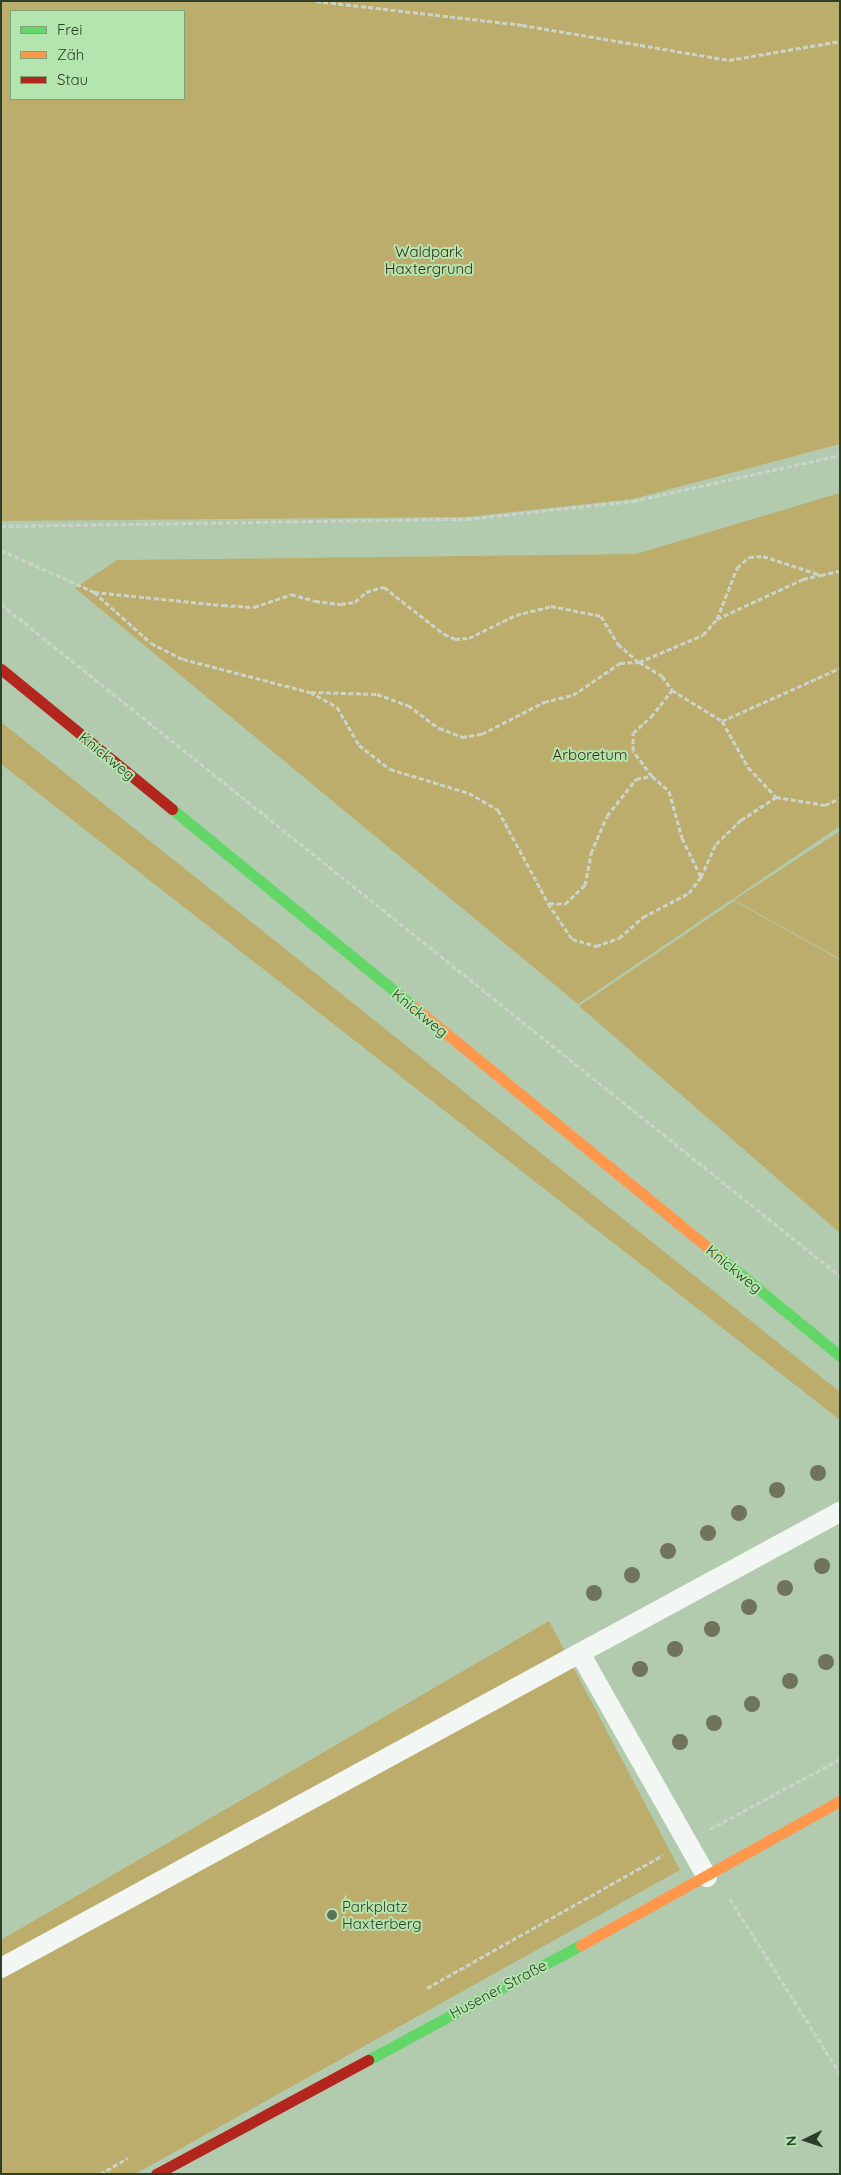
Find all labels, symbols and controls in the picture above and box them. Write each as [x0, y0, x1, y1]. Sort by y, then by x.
legend [10, 10, 185, 100]
text: Frei [57, 20, 83, 39]
text: Zäh [57, 45, 84, 64]
text: Stau [57, 70, 88, 89]
park label: Waldpark Haxtergrund [385, 242, 473, 277]
street label: Knickweg [75, 728, 139, 784]
park label: Arboretum [553, 746, 627, 764]
street label: Knickweg [388, 985, 452, 1041]
street label: Knickweg [702, 1241, 766, 1297]
place label: Parkplatz Haxterberg [342, 1897, 422, 1932]
marker: Parkplatz Haxterberg [326, 1909, 338, 1921]
street label: Husener Straße [446, 1956, 550, 2022]
north arrow [781, 2115, 831, 2165]
text: N [782, 2135, 800, 2147]

